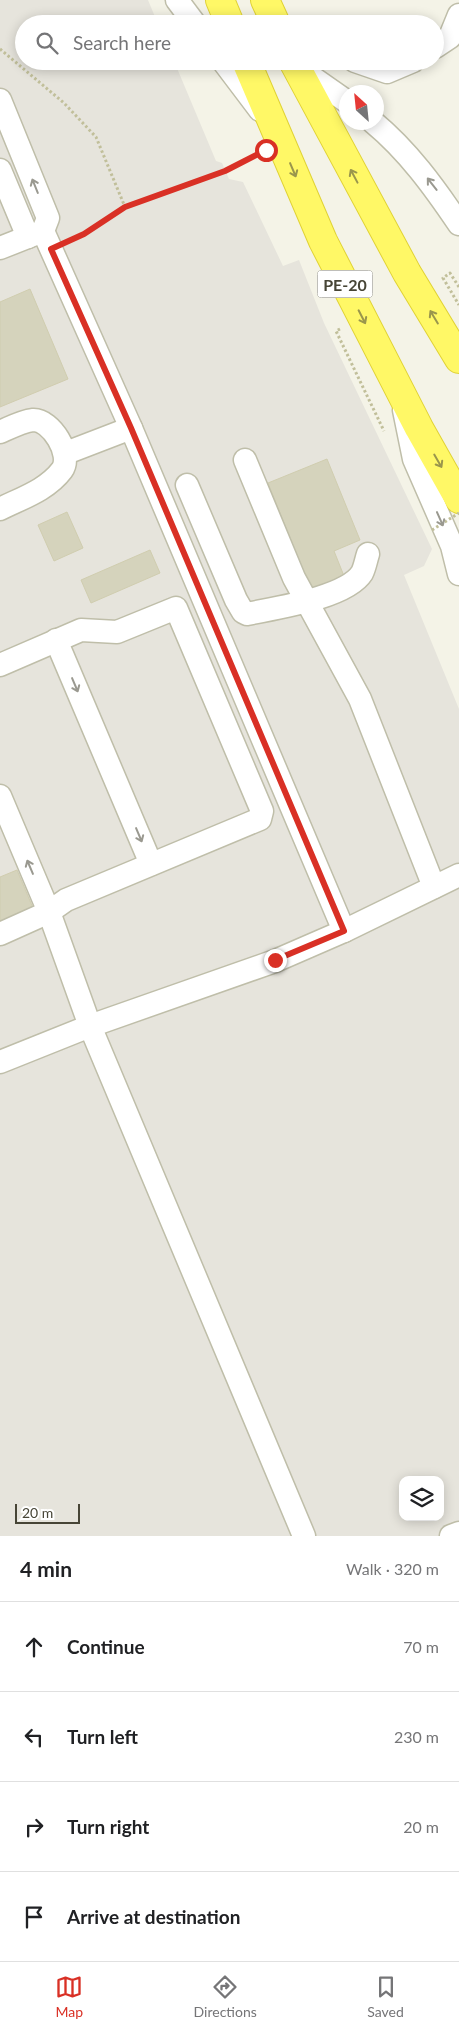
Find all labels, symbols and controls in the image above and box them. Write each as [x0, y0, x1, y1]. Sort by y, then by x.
search box [15, 15, 444, 70]
icon: search [33, 29, 61, 57]
text: Search here [73, 31, 171, 54]
north arrow [339, 85, 384, 130]
route start [255, 139, 278, 162]
one-way arrow [288, 162, 298, 177]
one-way arrow [349, 169, 358, 184]
one-way arrow [29, 178, 38, 193]
one-way arrow [426, 178, 437, 191]
road number: PE-20 [318, 270, 372, 298]
one-way arrow [358, 309, 367, 324]
one-way arrow [428, 311, 438, 325]
one-way arrow [433, 453, 443, 468]
one-way arrow [436, 511, 446, 526]
one-way arrow [71, 677, 81, 692]
one-way arrow [135, 827, 144, 842]
one-way arrow [25, 860, 34, 875]
route end [264, 949, 287, 972]
map controls [399, 1476, 444, 1521]
button: layers [399, 1476, 444, 1521]
scale bar [15, 1501, 80, 1524]
text: 20 m [22, 1504, 53, 1521]
text: 4 min [20, 1556, 72, 1581]
text: Walk · 320 m [346, 1559, 439, 1578]
icon: ahead [20, 1633, 48, 1661]
text: Continue [67, 1635, 145, 1658]
text: 70 m [403, 1637, 439, 1656]
icon: left [20, 1723, 48, 1751]
text: Turn left [67, 1725, 138, 1748]
text: 230 m [394, 1727, 439, 1746]
icon: right [20, 1813, 48, 1841]
text: Turn right [67, 1815, 149, 1838]
text: 20 m [403, 1817, 439, 1836]
icon: arrive [20, 1903, 48, 1931]
text: Arrive at destination [67, 1905, 240, 1928]
tab: Map [55, 1973, 83, 2020]
tab: Directions [194, 1973, 257, 2020]
tab: Saved [367, 1973, 404, 2020]

